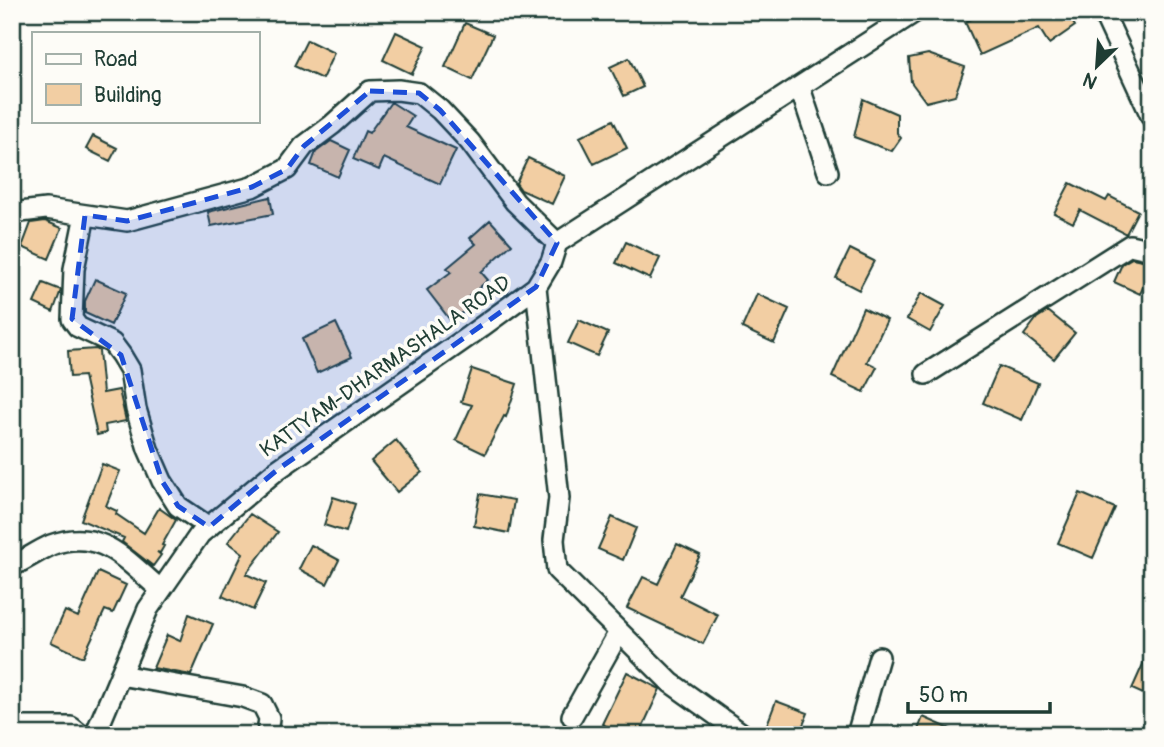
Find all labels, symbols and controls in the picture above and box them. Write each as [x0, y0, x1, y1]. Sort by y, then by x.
legend [32, 32, 259, 122]
north arrow [1062, 32, 1132, 102]
text: Road [94, 46, 138, 73]
text: N [1079, 67, 1101, 94]
text: Building [94, 82, 161, 109]
street label: KATTYAM-DHARMASHALA ROAD [255, 269, 516, 464]
scale bar [908, 670, 1050, 714]
text: 50 m [919, 682, 968, 709]

